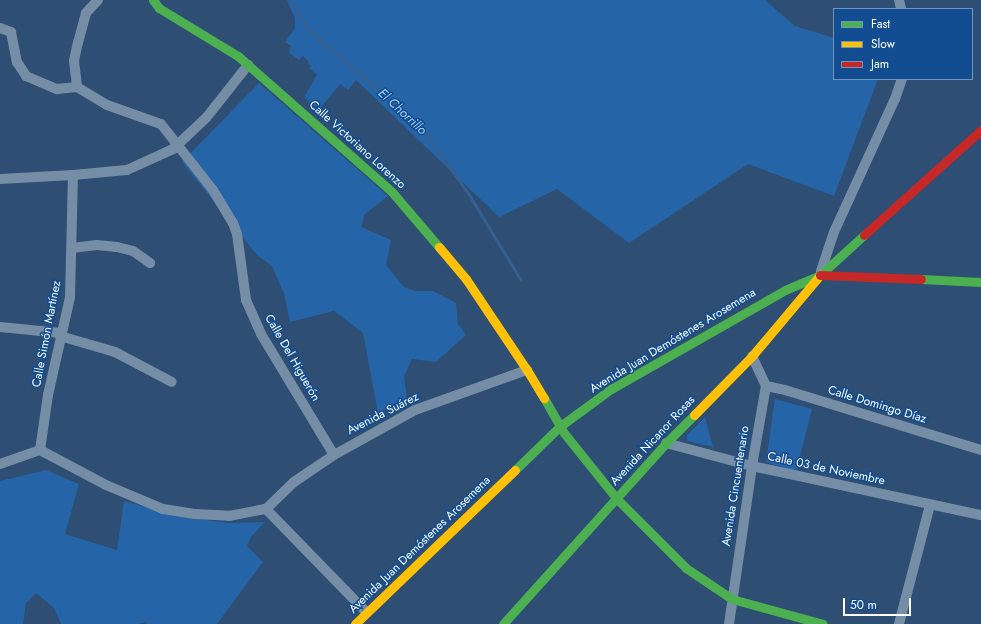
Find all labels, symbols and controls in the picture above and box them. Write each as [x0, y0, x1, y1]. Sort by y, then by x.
legend [833, 8, 973, 80]
text: Fast [871, 15, 890, 33]
text: Slow [871, 35, 895, 53]
text: Jam [871, 55, 889, 73]
water label: El Chorrillo [375, 86, 429, 138]
street label: Calle Victoriano Lorenzo [306, 98, 408, 192]
street label: Calle Simón Martínez [30, 280, 64, 388]
street label: Avenida Juan Demóstenes Arosemena [587, 286, 759, 396]
street label: Calle Del Higuerón [261, 312, 323, 404]
street label: Calle Domingo Díaz [826, 383, 928, 427]
street label: Avenida Suárez [345, 390, 421, 438]
street label: Avenida Nicanor Rosas [608, 393, 698, 489]
street label: Avenida Cincuentenario [719, 425, 753, 547]
street label: Calle 03 de Noviembre [766, 450, 886, 488]
street label: Avenida Juan Demóstenes Arosemena [346, 473, 494, 617]
scale bar [845, 590, 913, 616]
text: 50 m [850, 596, 877, 614]

